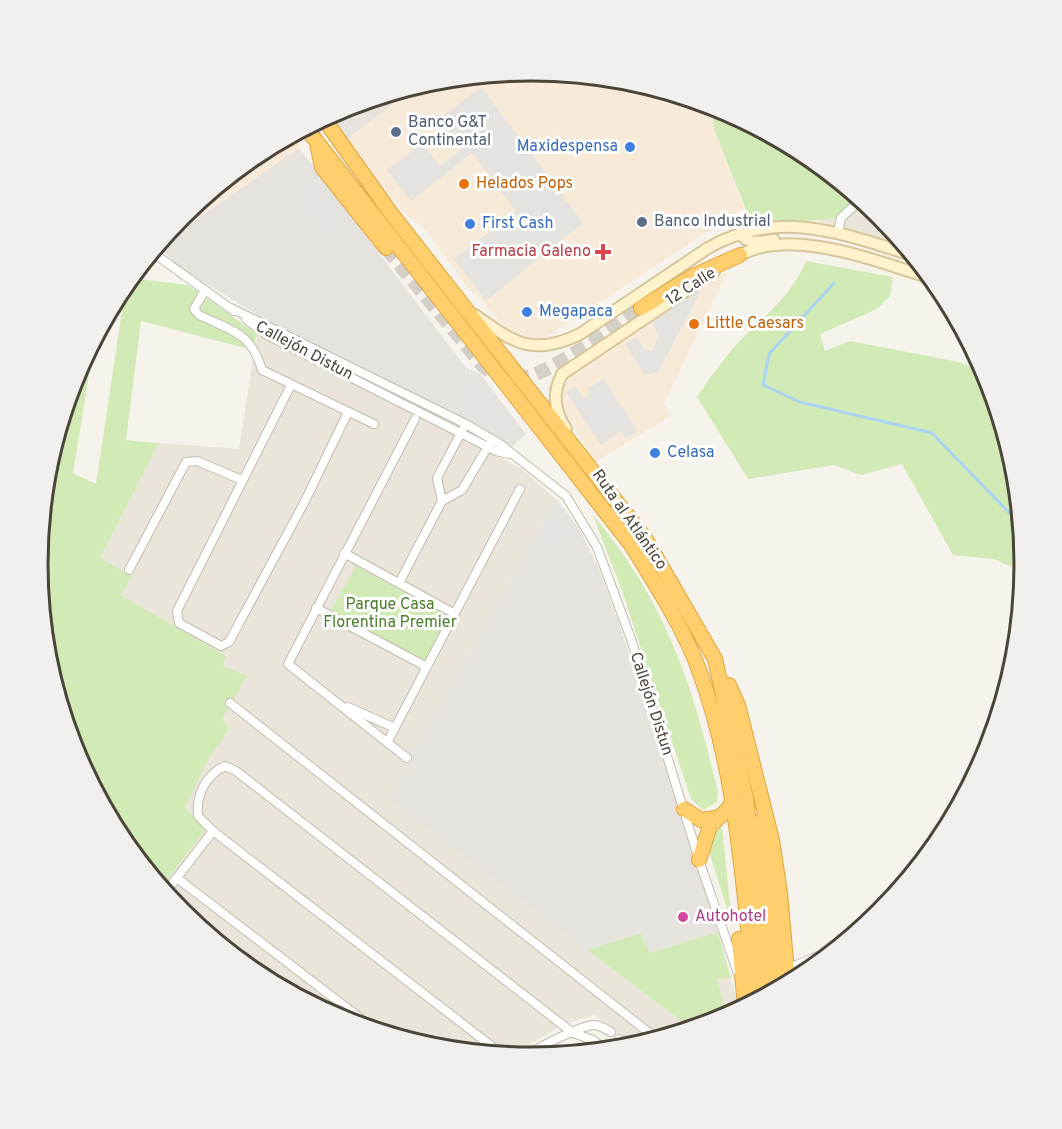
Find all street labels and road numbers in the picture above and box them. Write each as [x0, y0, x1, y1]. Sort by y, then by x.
street label: 12 Calle [662, 264, 720, 310]
street label: Callejón Distun [252, 317, 356, 385]
street label: Ruta al Atlántico [587, 466, 671, 574]
street label: Callejón Distun [625, 650, 677, 758]

